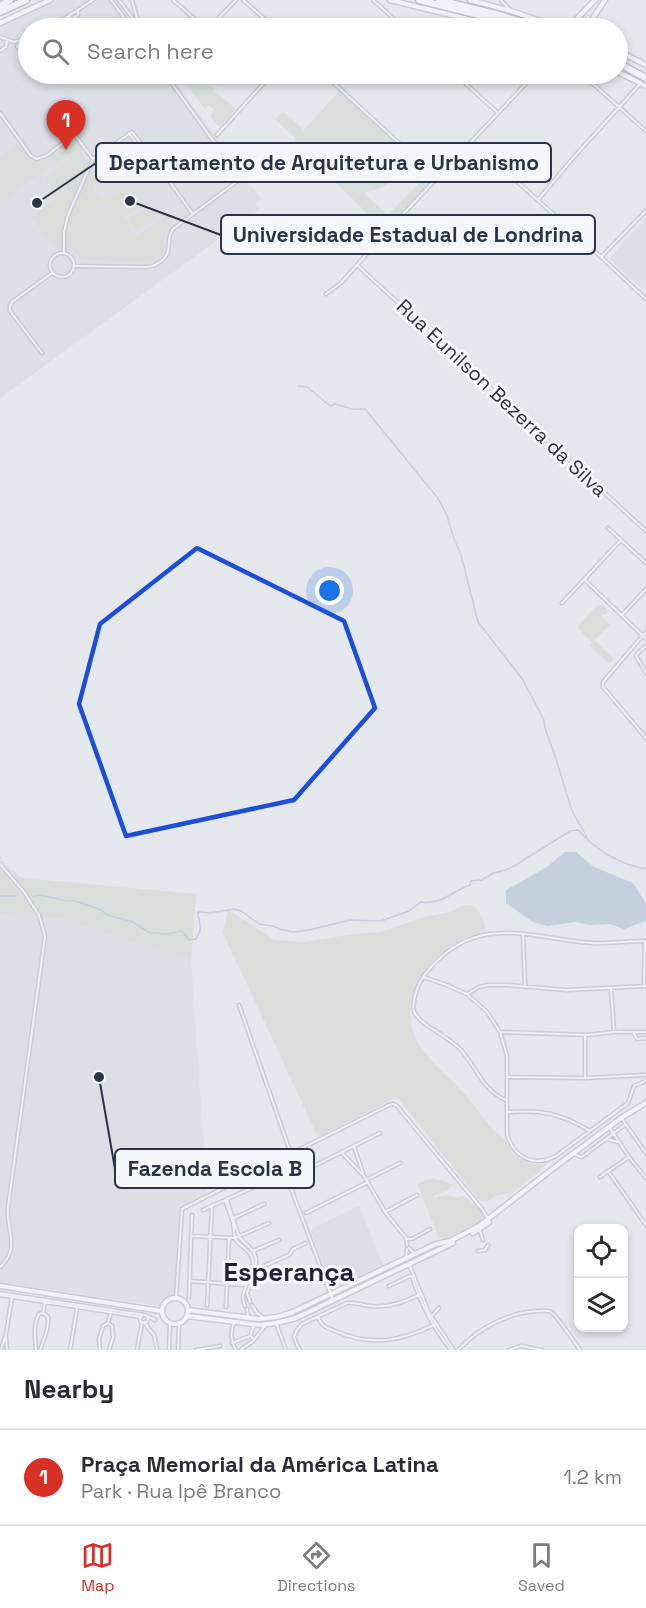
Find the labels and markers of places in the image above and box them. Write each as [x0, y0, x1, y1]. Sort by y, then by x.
pin: 1 [46, 100, 86, 150]
callout: Departamento de Arquitetura e Urbanismo [96, 143, 551, 182]
callout: Universidade Estadual de Londrina [221, 215, 595, 254]
callout: Fazenda Escola B [115, 1149, 314, 1188]

